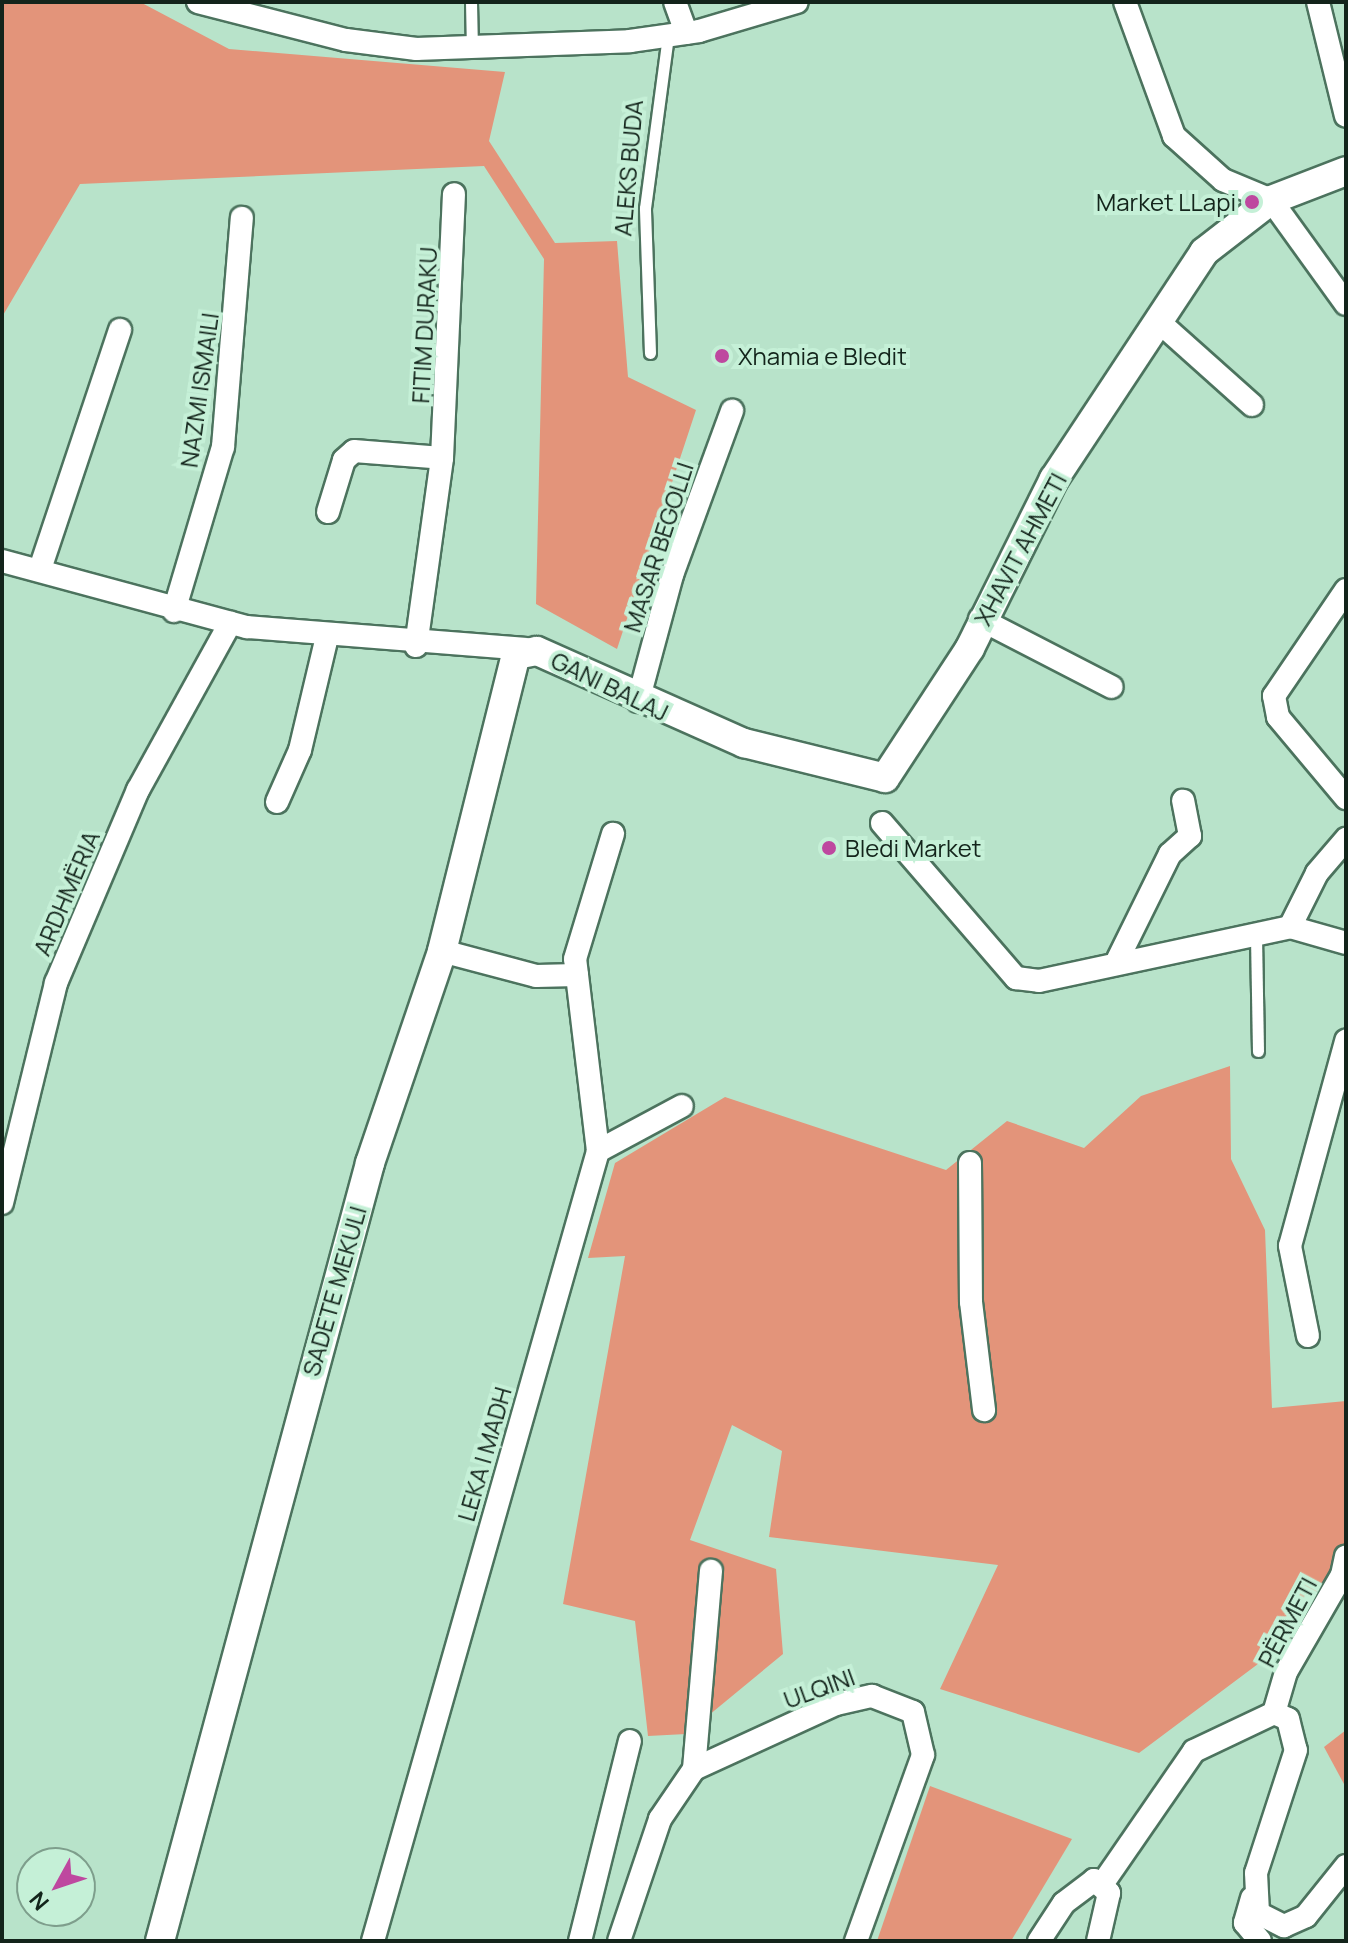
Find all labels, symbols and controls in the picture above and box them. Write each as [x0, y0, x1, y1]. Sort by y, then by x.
street label: ALEKS BUDA [608, 99, 648, 237]
place label: Market LLapi [1096, 188, 1236, 216]
marker: Market LLapi [1243, 193, 1261, 211]
street label: FITIM DURAKU [406, 246, 442, 404]
street label: NAZMI ISMAILI [174, 311, 224, 469]
place label: Xhamia e Bledit [738, 342, 907, 370]
marker: Xhamia e Bledit [713, 347, 731, 365]
street label: MASAR BEGOLLI [617, 458, 699, 636]
street label: XHAVIT AHMETI [968, 468, 1072, 630]
street label: GANI BALAJ [547, 645, 673, 727]
street label: ARDHMËRIA [27, 826, 105, 960]
place label: Bledi Market [845, 834, 981, 862]
marker: Bledi Market [820, 839, 838, 857]
street label: SADETE MEKULI [296, 1203, 372, 1379]
street label: LEKA I MADH [451, 1383, 517, 1525]
street label: PËRMETI [1251, 1572, 1323, 1672]
street label: ULQINI [779, 1662, 859, 1714]
north arrow [16, 1847, 96, 1927]
text: N [23, 1885, 56, 1917]

